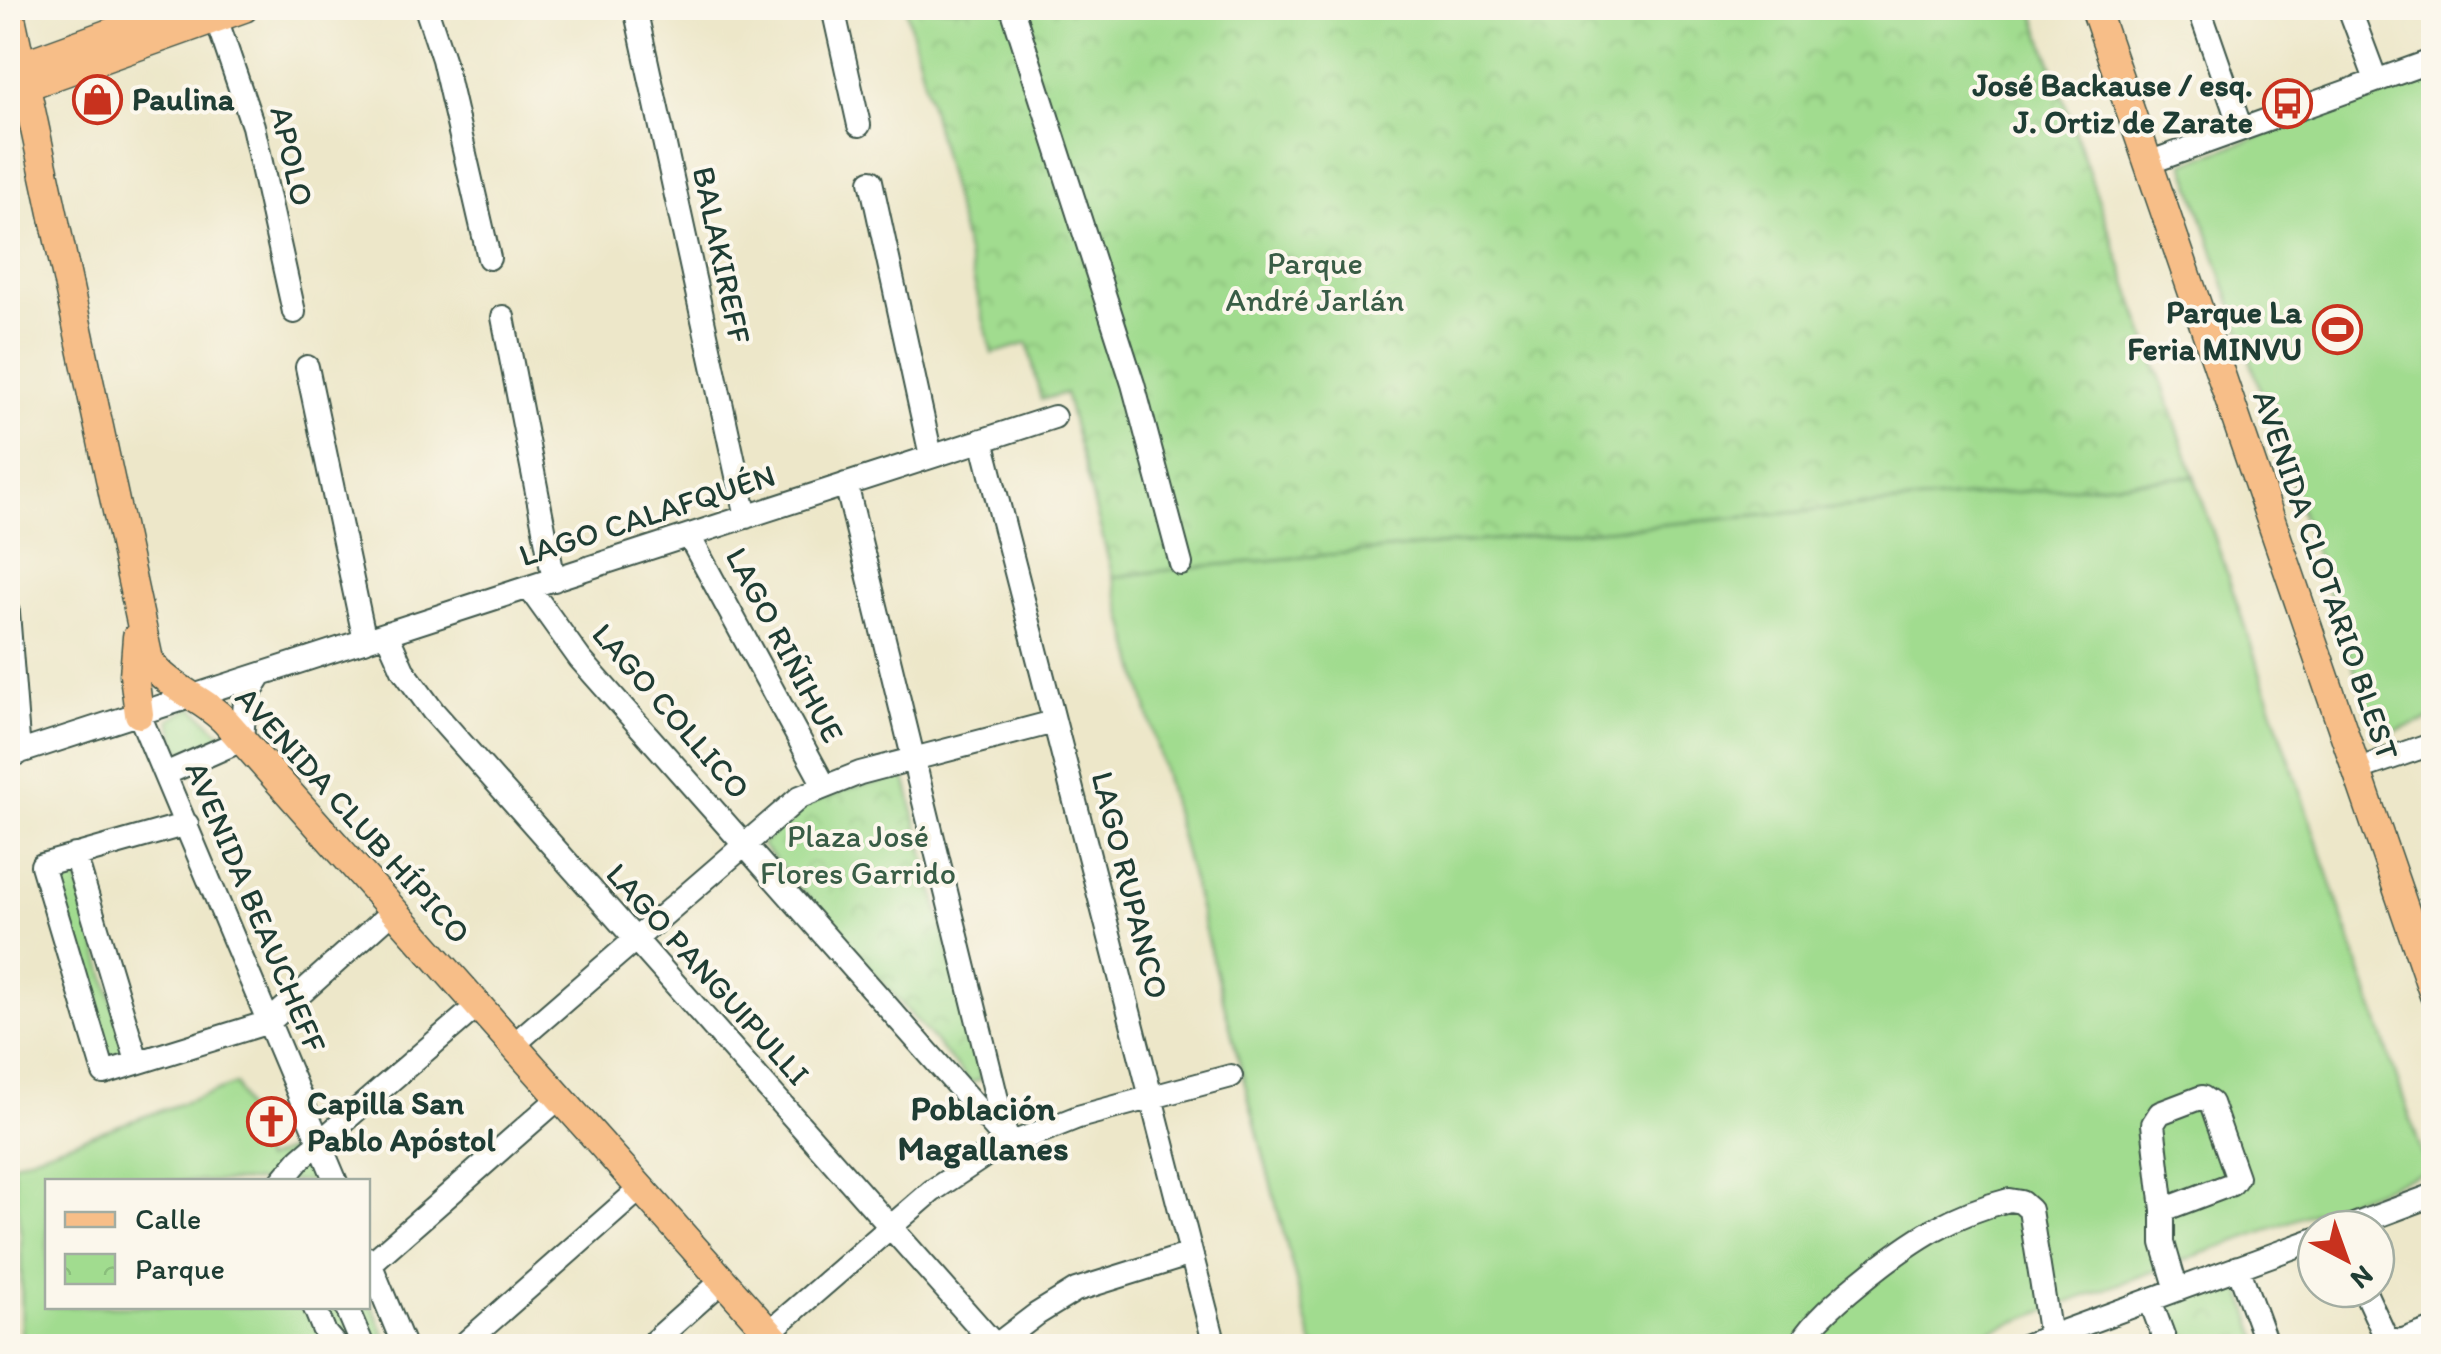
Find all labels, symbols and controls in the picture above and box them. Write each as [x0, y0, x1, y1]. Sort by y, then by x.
place label: José Backause / esq. J. Ortiz de Zarate [1971, 66, 2253, 141]
shop icon: Paulina [71, 73, 123, 125]
bus stop icon: José Backause / esq. J. Ortiz de Zarate [2262, 77, 2314, 129]
place label: Paulina [132, 80, 235, 118]
street label: APOLO [262, 102, 322, 210]
street label: BALAKIREFF [685, 163, 759, 348]
park label: Parque André Jarlán [1225, 244, 1405, 319]
place label: Parque La Feria MINVU [2127, 293, 2302, 368]
sports icon: Parque La Feria MINVU [2311, 304, 2363, 356]
street label: AVENIDA CLOTARIO BLEST [2245, 385, 2407, 765]
street label: LAGO CALAFQUÉN [514, 456, 780, 574]
street label: LAGO RIÑIHUE [718, 541, 852, 749]
street label: LAGO COLLICO [584, 615, 758, 807]
street label: AVENIDA CLUB HÍPICO [228, 679, 478, 951]
street label: AVENIDA BEAUCHEFF [177, 756, 335, 1059]
street label: LAGO RUPANCO [1083, 767, 1177, 1003]
park label: Plaza José Flores Garrido [760, 817, 956, 892]
street label: LAGO PANGUIPULLI [598, 855, 818, 1093]
place label: Capilla San Pablo Apóstol [307, 1084, 496, 1159]
district label: Población Magallanes [898, 1087, 1068, 1169]
church icon: Capilla San Pablo Apóstol [246, 1095, 298, 1147]
legend [45, 1179, 370, 1309]
text: Calle [135, 1200, 201, 1237]
north arrow [2296, 1209, 2396, 1309]
text: Parque [135, 1250, 225, 1287]
text: N [2344, 1259, 2381, 1297]

